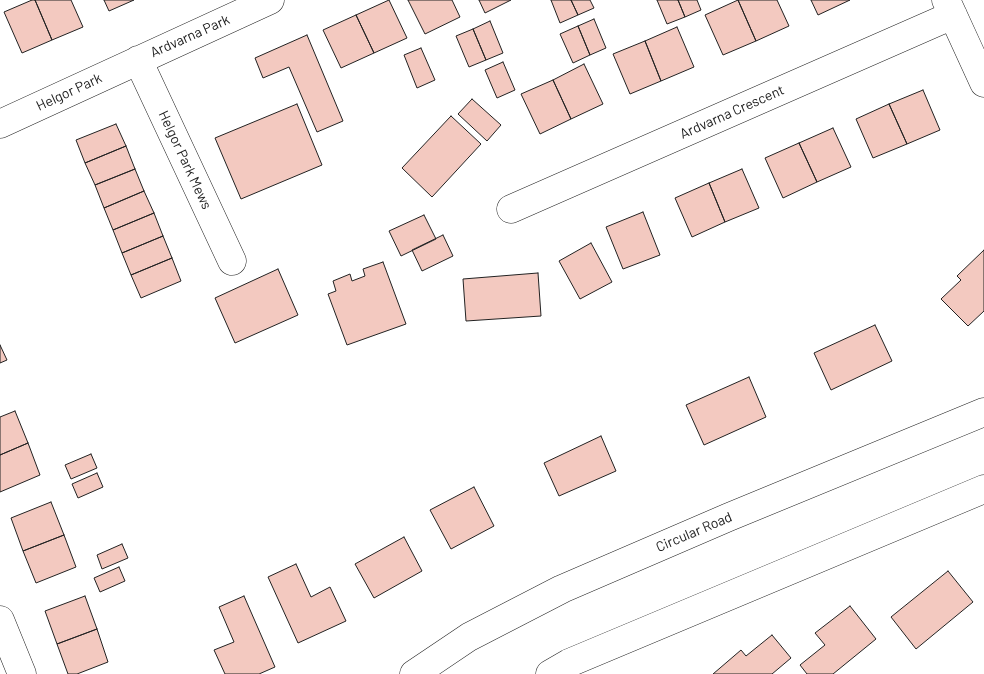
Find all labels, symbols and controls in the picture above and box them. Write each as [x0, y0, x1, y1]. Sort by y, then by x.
street label: Ardvarna Park [148, 11, 232, 61]
street label: Helgor Park [34, 70, 104, 114]
street label: Ardvarna Crescent [677, 81, 787, 143]
street label: Helgor Park Mews [155, 108, 215, 212]
street label: Circular Road [653, 508, 735, 556]

